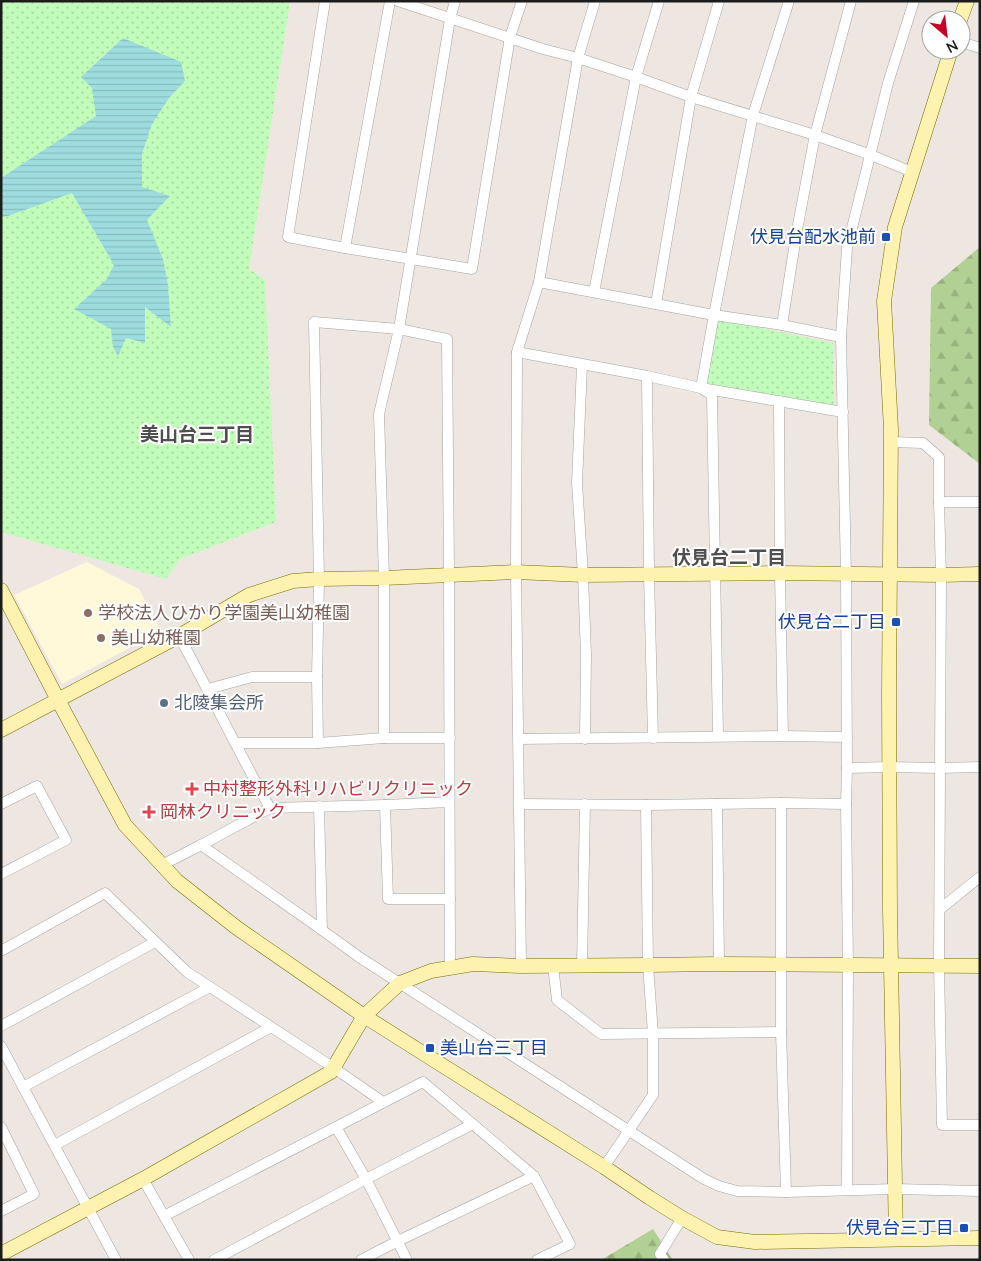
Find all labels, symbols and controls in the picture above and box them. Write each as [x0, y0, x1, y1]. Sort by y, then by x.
north arrow [921, 10, 971, 60]
text: N [944, 37, 961, 57]
place label: 伏見台配水池前 [750, 225, 876, 247]
marker: 伏見台配水池前 [880, 231, 892, 243]
district label: 美山台三丁目 [140, 422, 254, 445]
district label: 伏見台二丁目 [672, 545, 786, 568]
place label: 学校法人ひかり学園美山幼稚園 [98, 601, 350, 623]
marker: 学校法人ひかり学園美山幼稚園 [82, 607, 94, 619]
place label: 伏見台二丁目 [778, 610, 886, 632]
marker: 伏見台二丁目 [890, 616, 902, 628]
place label: 美山幼稚園 [111, 626, 201, 648]
marker: 美山幼稚園 [95, 632, 107, 644]
place label: 北陵集会所 [174, 691, 264, 713]
marker: 北陵集会所 [158, 697, 170, 709]
place label: 中村整形外科リハビリクリニック [203, 777, 473, 799]
marker: 中村整形外科リハビリクリニック [185, 782, 199, 796]
place label: 岡林クリニック [160, 800, 286, 822]
marker: 岡林クリニック [142, 805, 156, 819]
place label: 美山台三丁目 [440, 1036, 548, 1058]
marker: 美山台三丁目 [424, 1042, 436, 1054]
place label: 伏見台三丁目 [846, 1216, 954, 1238]
marker: 伏見台三丁目 [958, 1222, 970, 1234]

